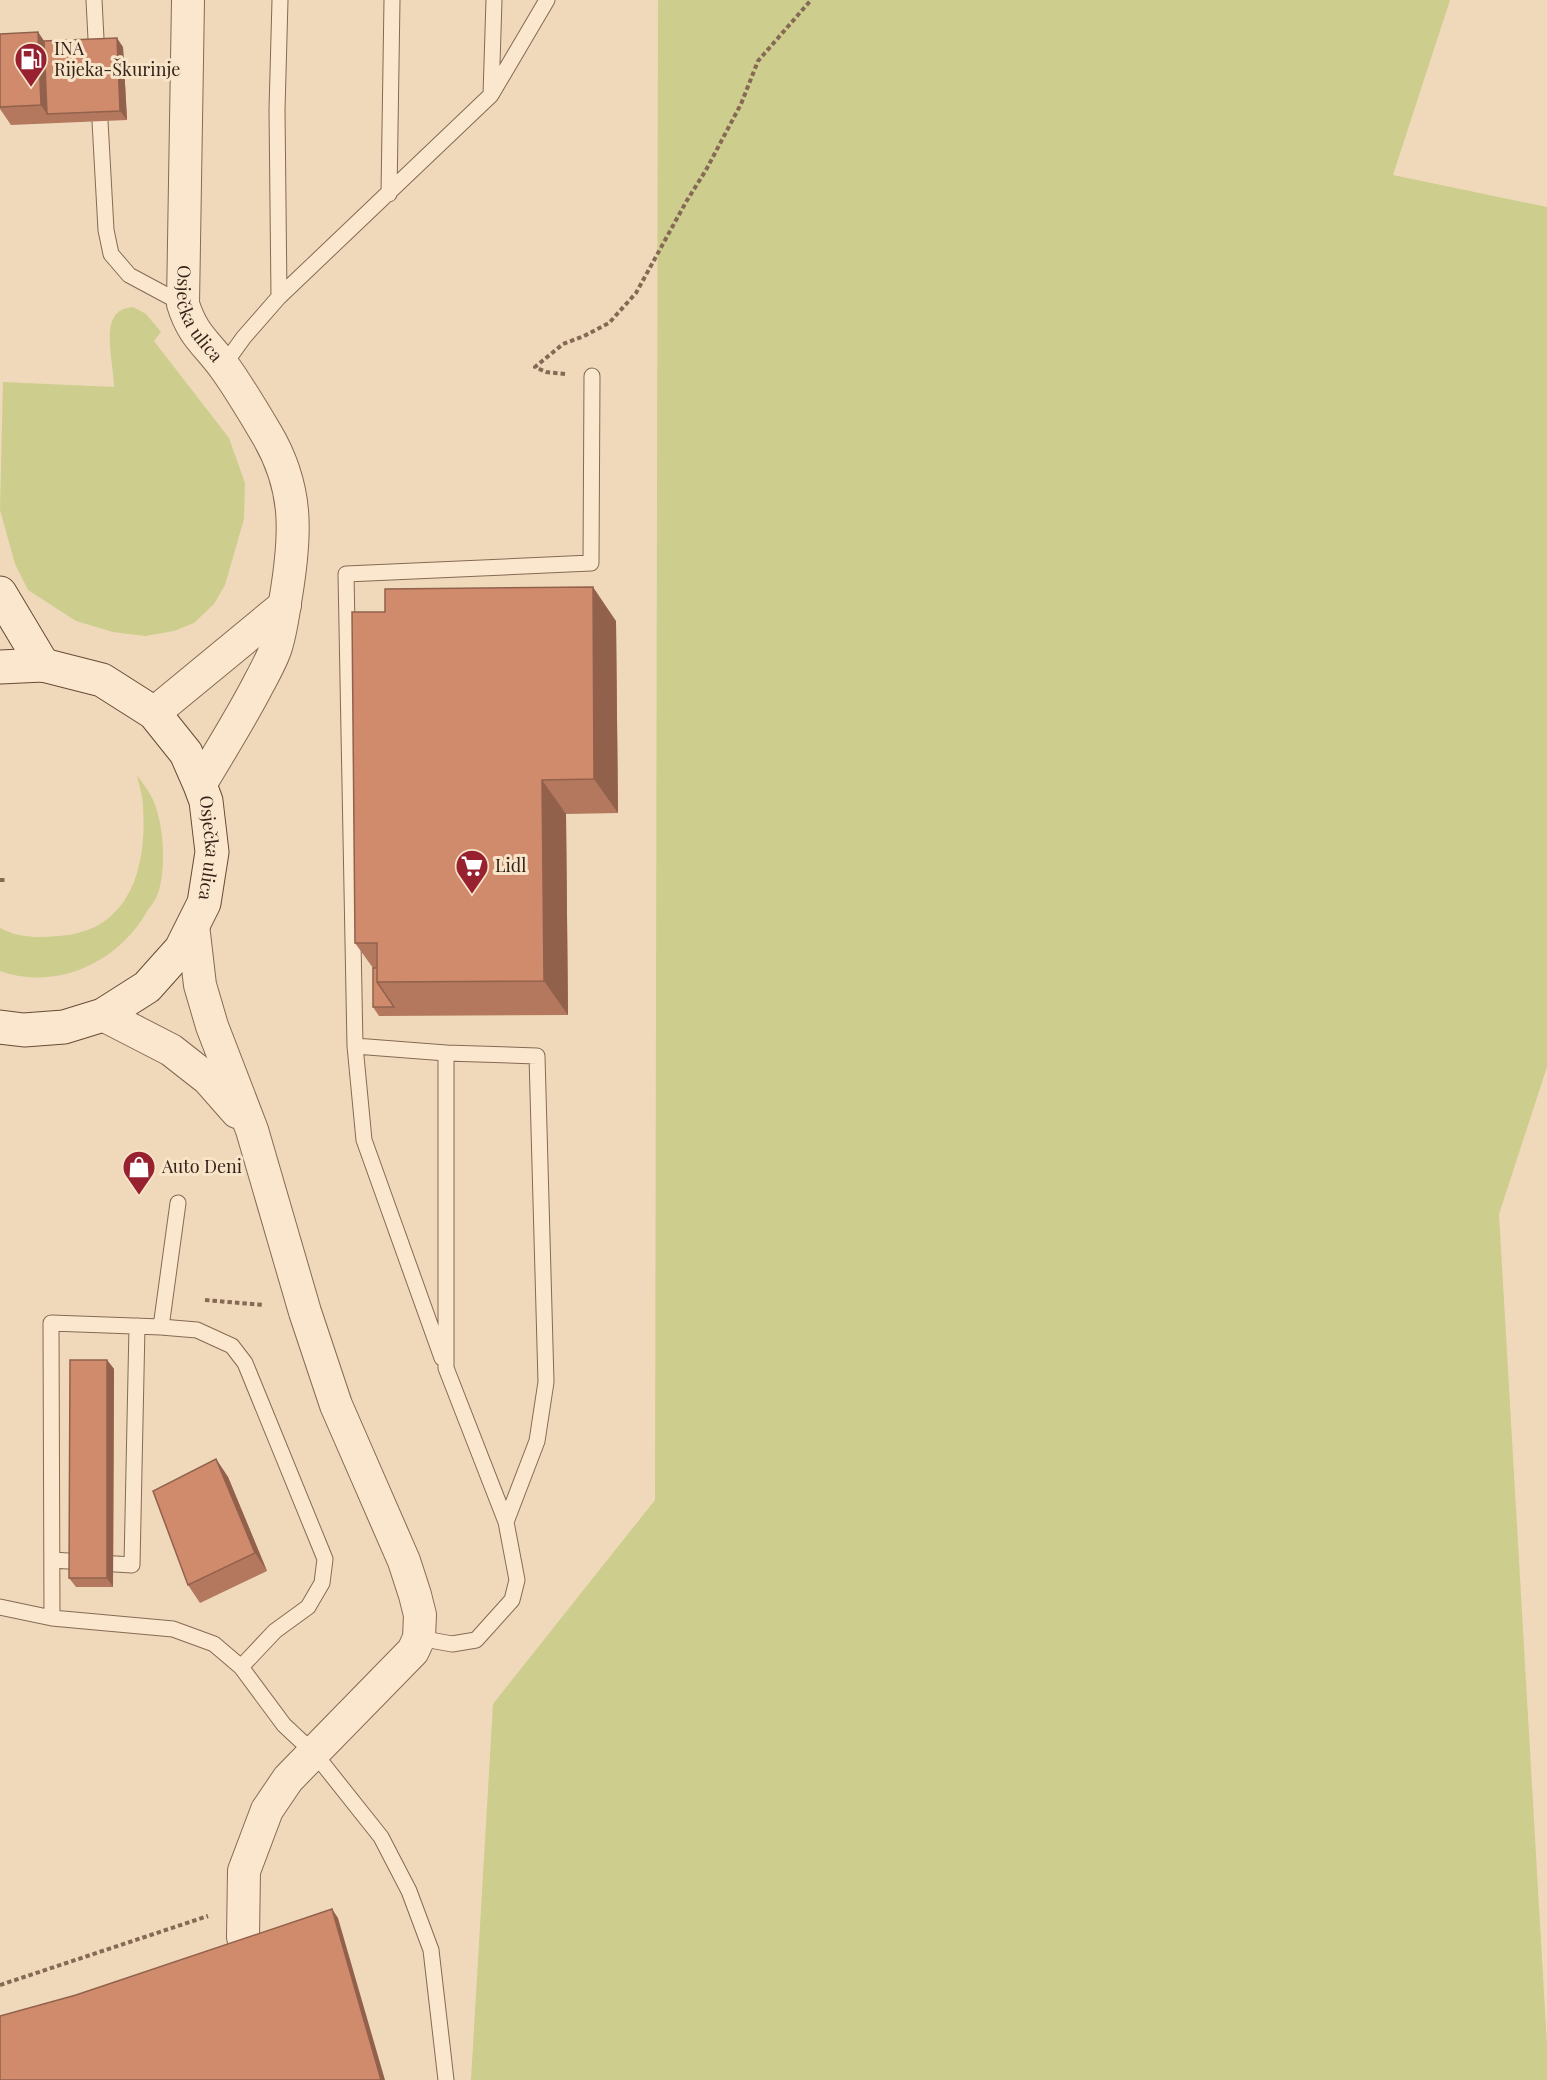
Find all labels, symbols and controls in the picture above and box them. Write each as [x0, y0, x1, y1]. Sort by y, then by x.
place label: INA Rijeka-Škurinje [54, 36, 180, 81]
fuel station icon: INA Rijeka-Škurinje [13, 41, 49, 88]
street label: Osječka ulica [171, 265, 229, 367]
street label: Osječka ulica [194, 794, 225, 902]
supermarket icon: Lidl [454, 848, 490, 895]
place label: Lidl [495, 853, 526, 877]
shop icon: Auto Deni [121, 1149, 157, 1196]
place label: Auto Deni [161, 1154, 242, 1178]

